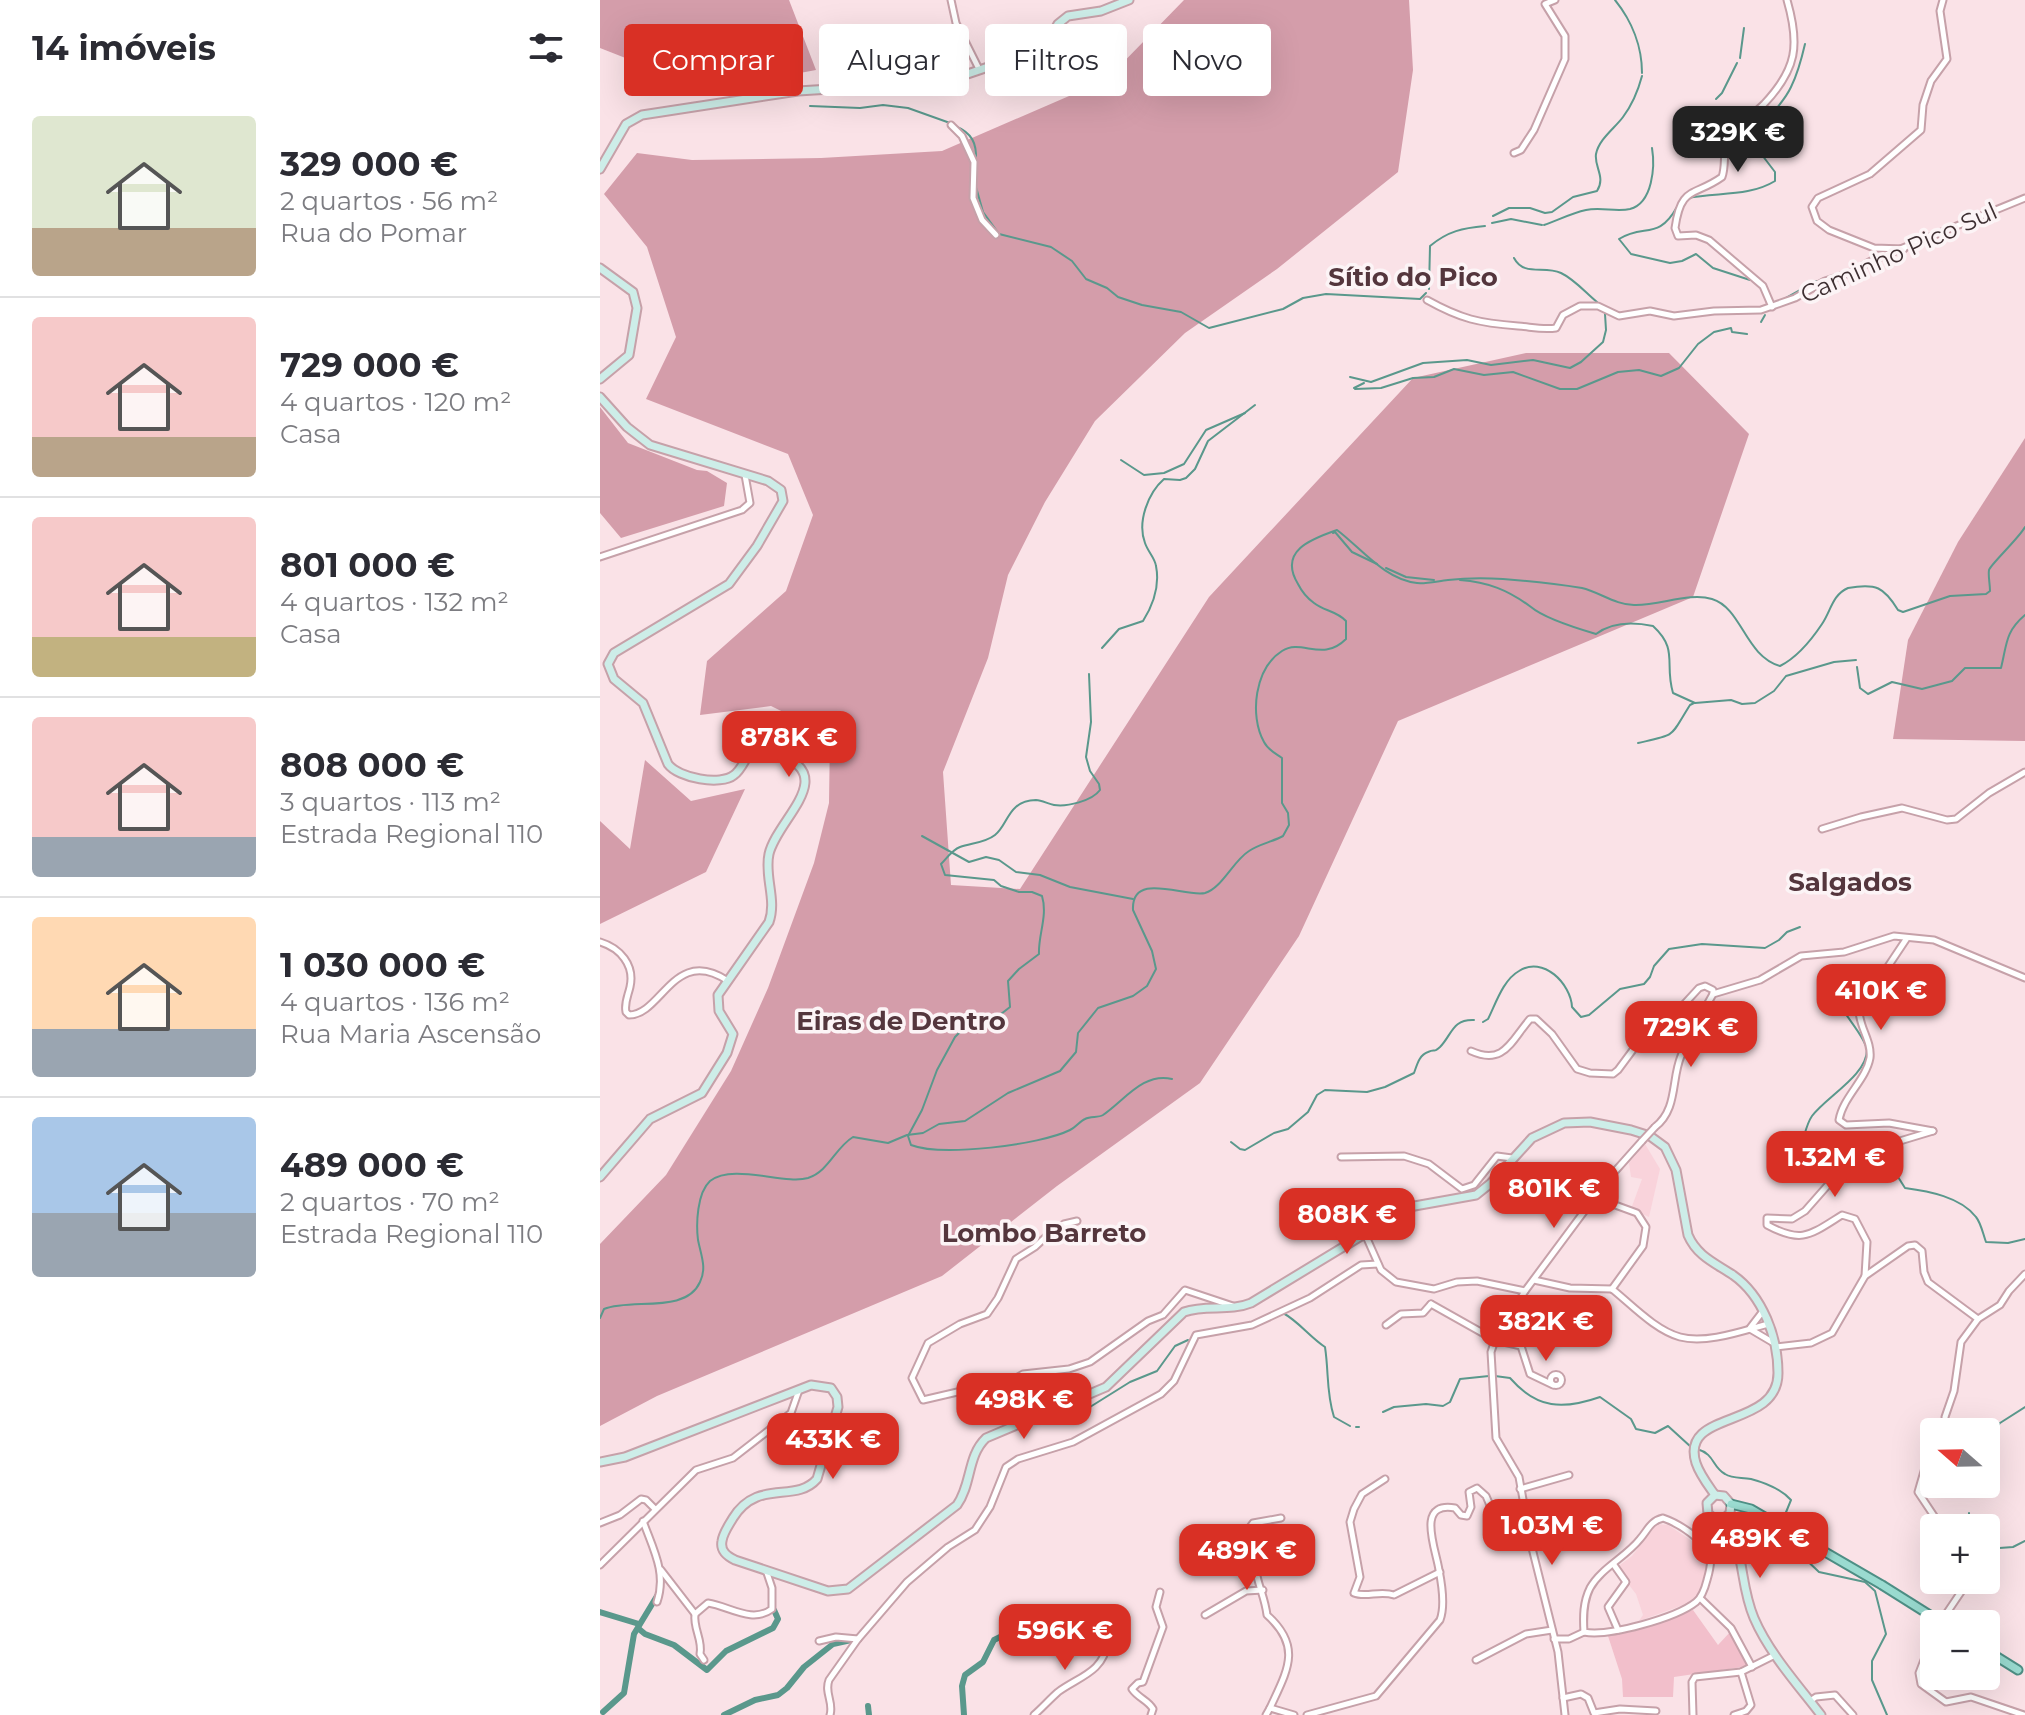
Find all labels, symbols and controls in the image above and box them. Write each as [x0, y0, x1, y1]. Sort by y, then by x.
chip: Comprar [624, 24, 803, 96]
chip: Alugar [819, 24, 969, 96]
chip: Filtros [985, 24, 1127, 96]
chip: Novo [1143, 24, 1271, 96]
icon: filters [524, 26, 568, 70]
text: 14 imóveis [32, 27, 216, 69]
pin: 329K € [1673, 106, 1803, 174]
text: 329K € [1691, 116, 1785, 148]
text: 329 000 € [280, 143, 458, 185]
icon: home [96, 148, 192, 244]
text: 2 quartos · 56 m² [280, 185, 498, 217]
street label: Caminho Pico Sul [1796, 196, 2002, 309]
text: Rua do Pomar [280, 217, 467, 249]
district label: Sítio do Pico [1328, 261, 1498, 293]
text: 729 000 € [280, 344, 459, 386]
icon: home [96, 349, 192, 445]
text: 4 quartos · 120 m² [280, 386, 511, 418]
text: Casa [280, 418, 342, 450]
text: 801 000 € [280, 544, 455, 586]
icon: home [96, 549, 192, 645]
text: 4 quartos · 132 m² [280, 586, 509, 618]
text: Casa [280, 618, 342, 650]
pin: 878K € [724, 711, 854, 779]
text: 878K € [740, 721, 838, 753]
text: 808 000 € [280, 744, 464, 786]
icon: home [96, 749, 192, 845]
text: 3 quartos · 113 m² [280, 786, 501, 818]
text: Estrada Regional 110 [280, 818, 543, 850]
district label: Salgados [1788, 866, 1912, 898]
text: 1 030 000 € [280, 944, 485, 986]
icon: home [96, 949, 192, 1045]
pin: 410K € [1816, 964, 1946, 1032]
text: 410K € [1835, 974, 1927, 1006]
text: 4 quartos · 136 m² [280, 986, 510, 1018]
pin: 729K € [1626, 1001, 1756, 1069]
district label: Eiras de Dentro [796, 1005, 1006, 1037]
text: 729K € [1643, 1011, 1739, 1043]
text: Rua Maria Ascensão [280, 1018, 541, 1050]
pin: 1.32M € [1761, 1131, 1909, 1199]
text: 1.32M € [1784, 1141, 1886, 1173]
text: 489 000 € [280, 1144, 464, 1186]
icon: home [96, 1149, 192, 1245]
pin: 801K € [1489, 1162, 1619, 1230]
text: 801K € [1508, 1172, 1600, 1204]
text: 2 quartos · 70 m² [280, 1186, 500, 1218]
pin: 808K € [1282, 1188, 1412, 1256]
text: 808K € [1297, 1198, 1397, 1230]
district label: Lombo Barreto [942, 1217, 1146, 1249]
text: Estrada Regional 110 [280, 1218, 543, 1250]
pin: 382K € [1481, 1295, 1611, 1363]
text: 382K € [1498, 1305, 1594, 1337]
pin: 498K € [959, 1373, 1089, 1441]
text: 498K € [974, 1383, 1074, 1415]
pin: 433K € [768, 1413, 898, 1481]
north arrow [1920, 1418, 2000, 1498]
map controls [1920, 1418, 2000, 1690]
text: 433K € [785, 1423, 881, 1455]
pin: 1.03M € [1478, 1499, 1626, 1567]
text: 1.03M € [1501, 1509, 1603, 1541]
pin: 489K € [1695, 1512, 1825, 1580]
button: + [1920, 1514, 2000, 1594]
text: 489K € [1710, 1522, 1810, 1554]
pin: 489K € [1182, 1524, 1312, 1592]
text: 489K € [1197, 1534, 1297, 1566]
pin: 596K € [1000, 1604, 1130, 1672]
button: − [1920, 1610, 2000, 1690]
text: 596K € [1017, 1614, 1113, 1646]

